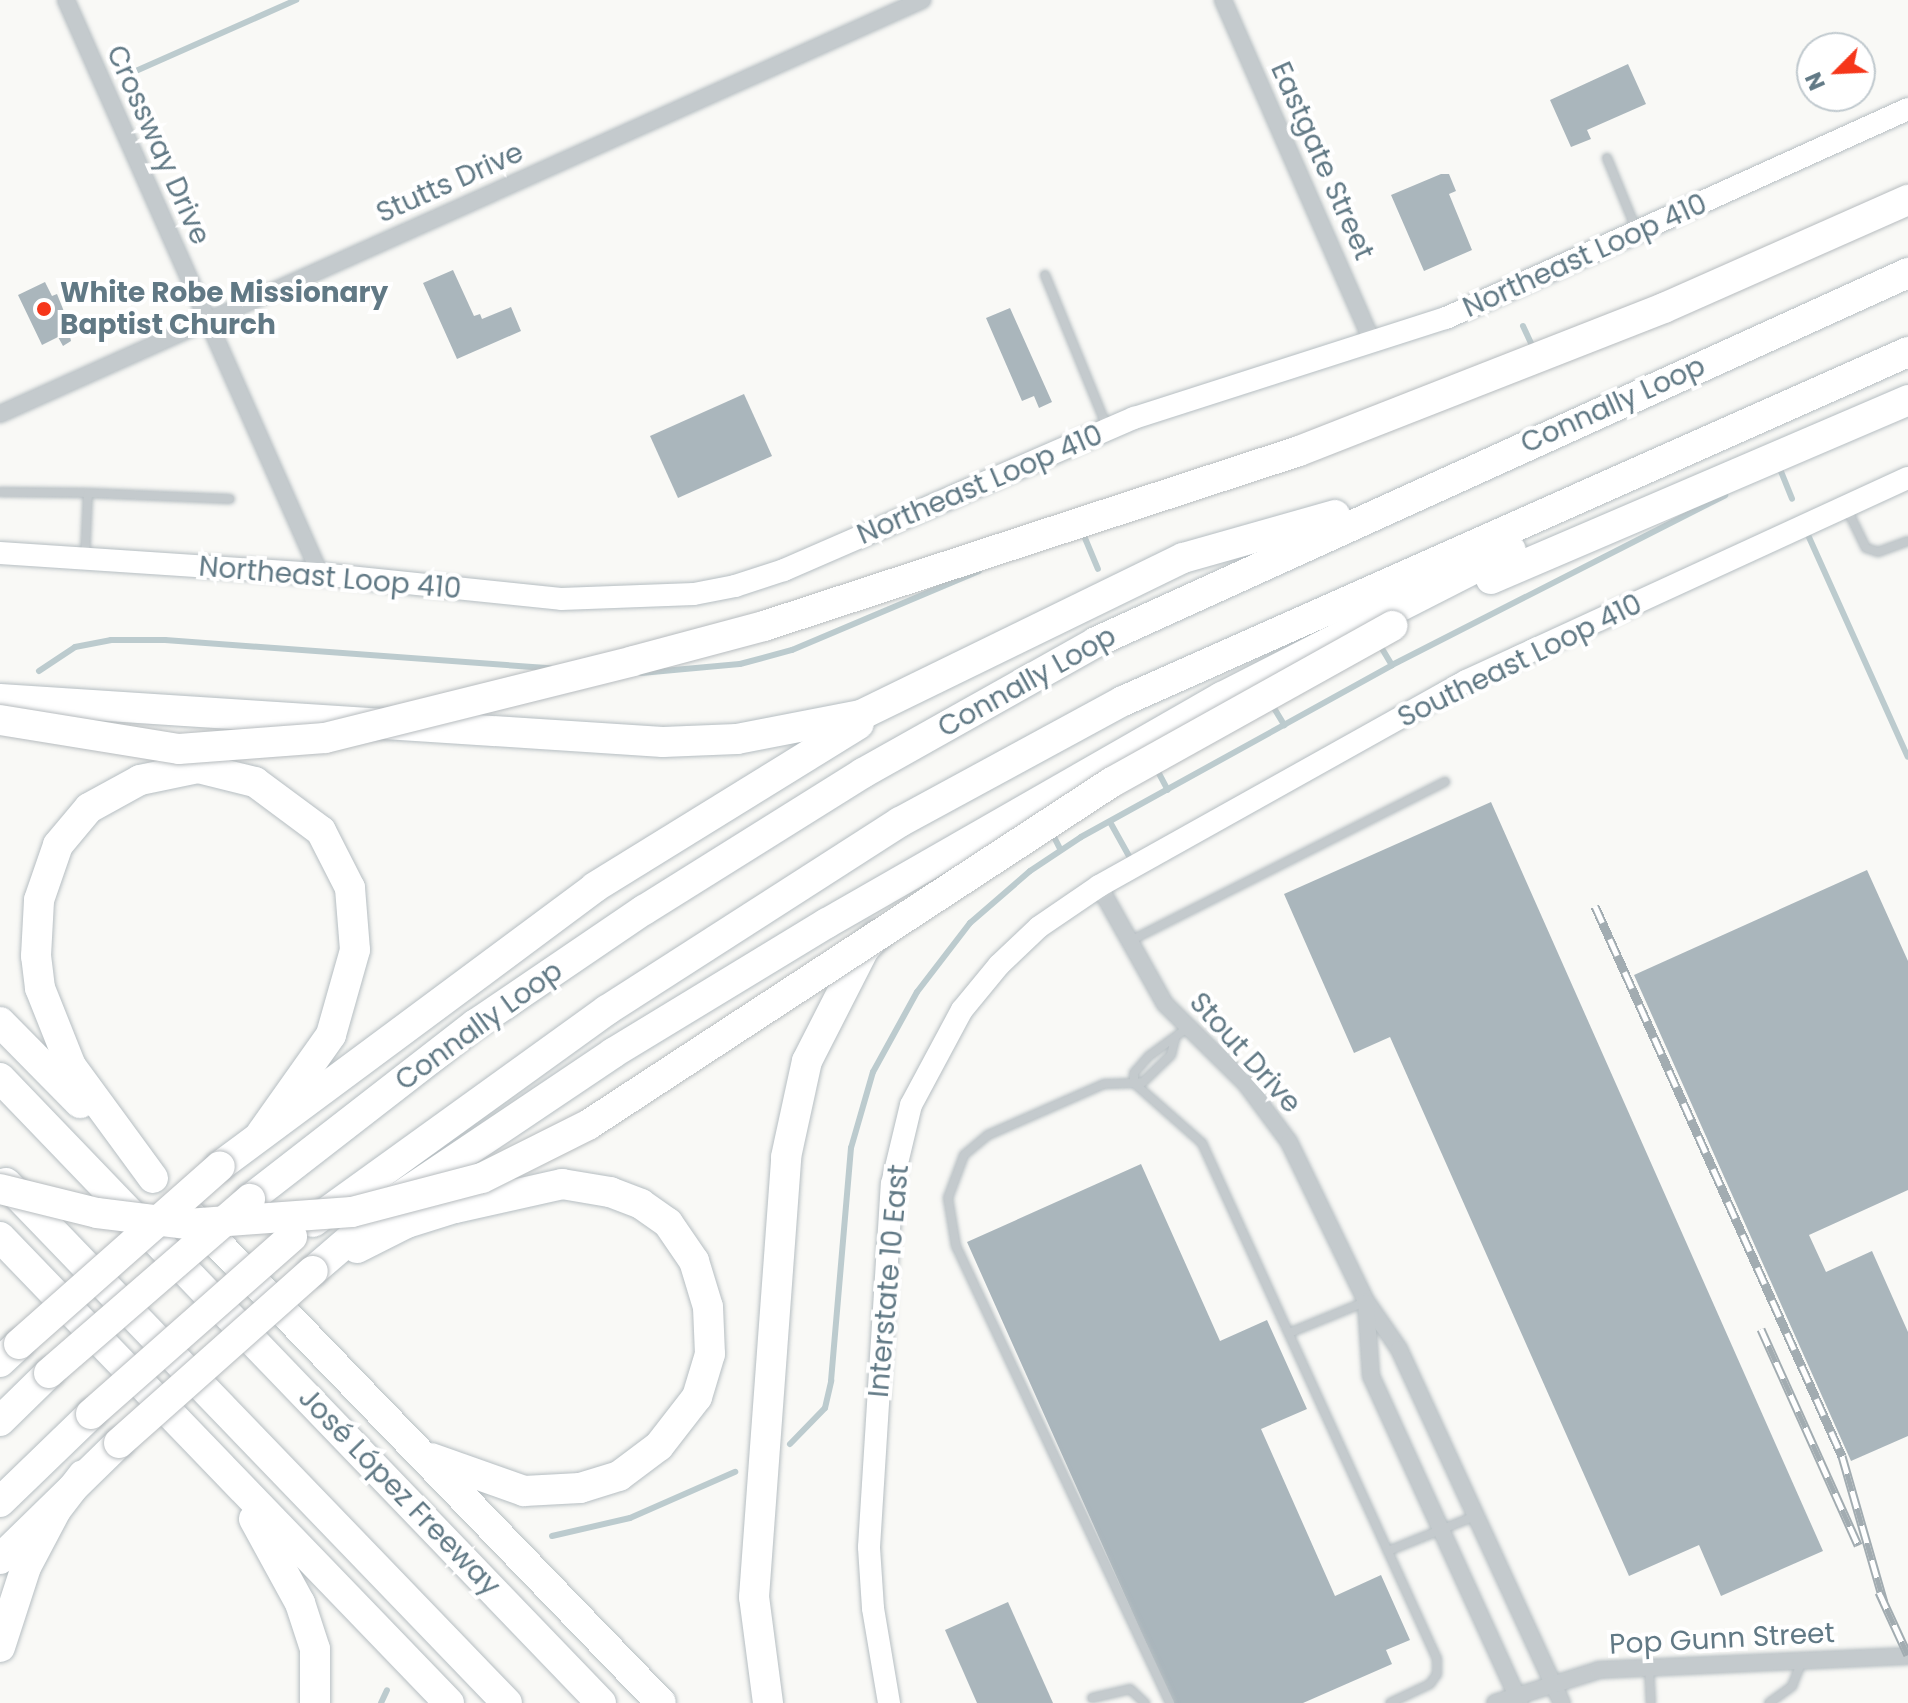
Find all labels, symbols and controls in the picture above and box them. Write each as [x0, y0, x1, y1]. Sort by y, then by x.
north arrow [1796, 32, 1876, 112]
street label: Crossway Drive [99, 40, 217, 250]
street label: Eastgate Street [1263, 57, 1381, 265]
text: N [1798, 67, 1833, 95]
street label: Stutts Drive [371, 136, 529, 230]
street label: Northeast Loop 410 [1458, 187, 1712, 325]
place label: White Robe Missionary Baptist Church [60, 276, 388, 342]
marker: White Robe Missionary Baptist Church [35, 300, 53, 318]
street label: Connally Loop [1516, 349, 1710, 461]
street label: Northeast Loop 410 [852, 418, 1108, 552]
street label: Northeast Loop 410 [197, 550, 463, 606]
street label: Southeast Loop 410 [1392, 587, 1648, 735]
street label: Connally Loop [932, 619, 1122, 745]
street label: Connally Loop [389, 954, 569, 1098]
street label: Stout Drive [1182, 986, 1308, 1120]
street label: Interstate 10 East [862, 1163, 916, 1399]
street label: José López Freeway [291, 1381, 507, 1603]
street label: Pop Gunn Street [1609, 1616, 1835, 1662]

